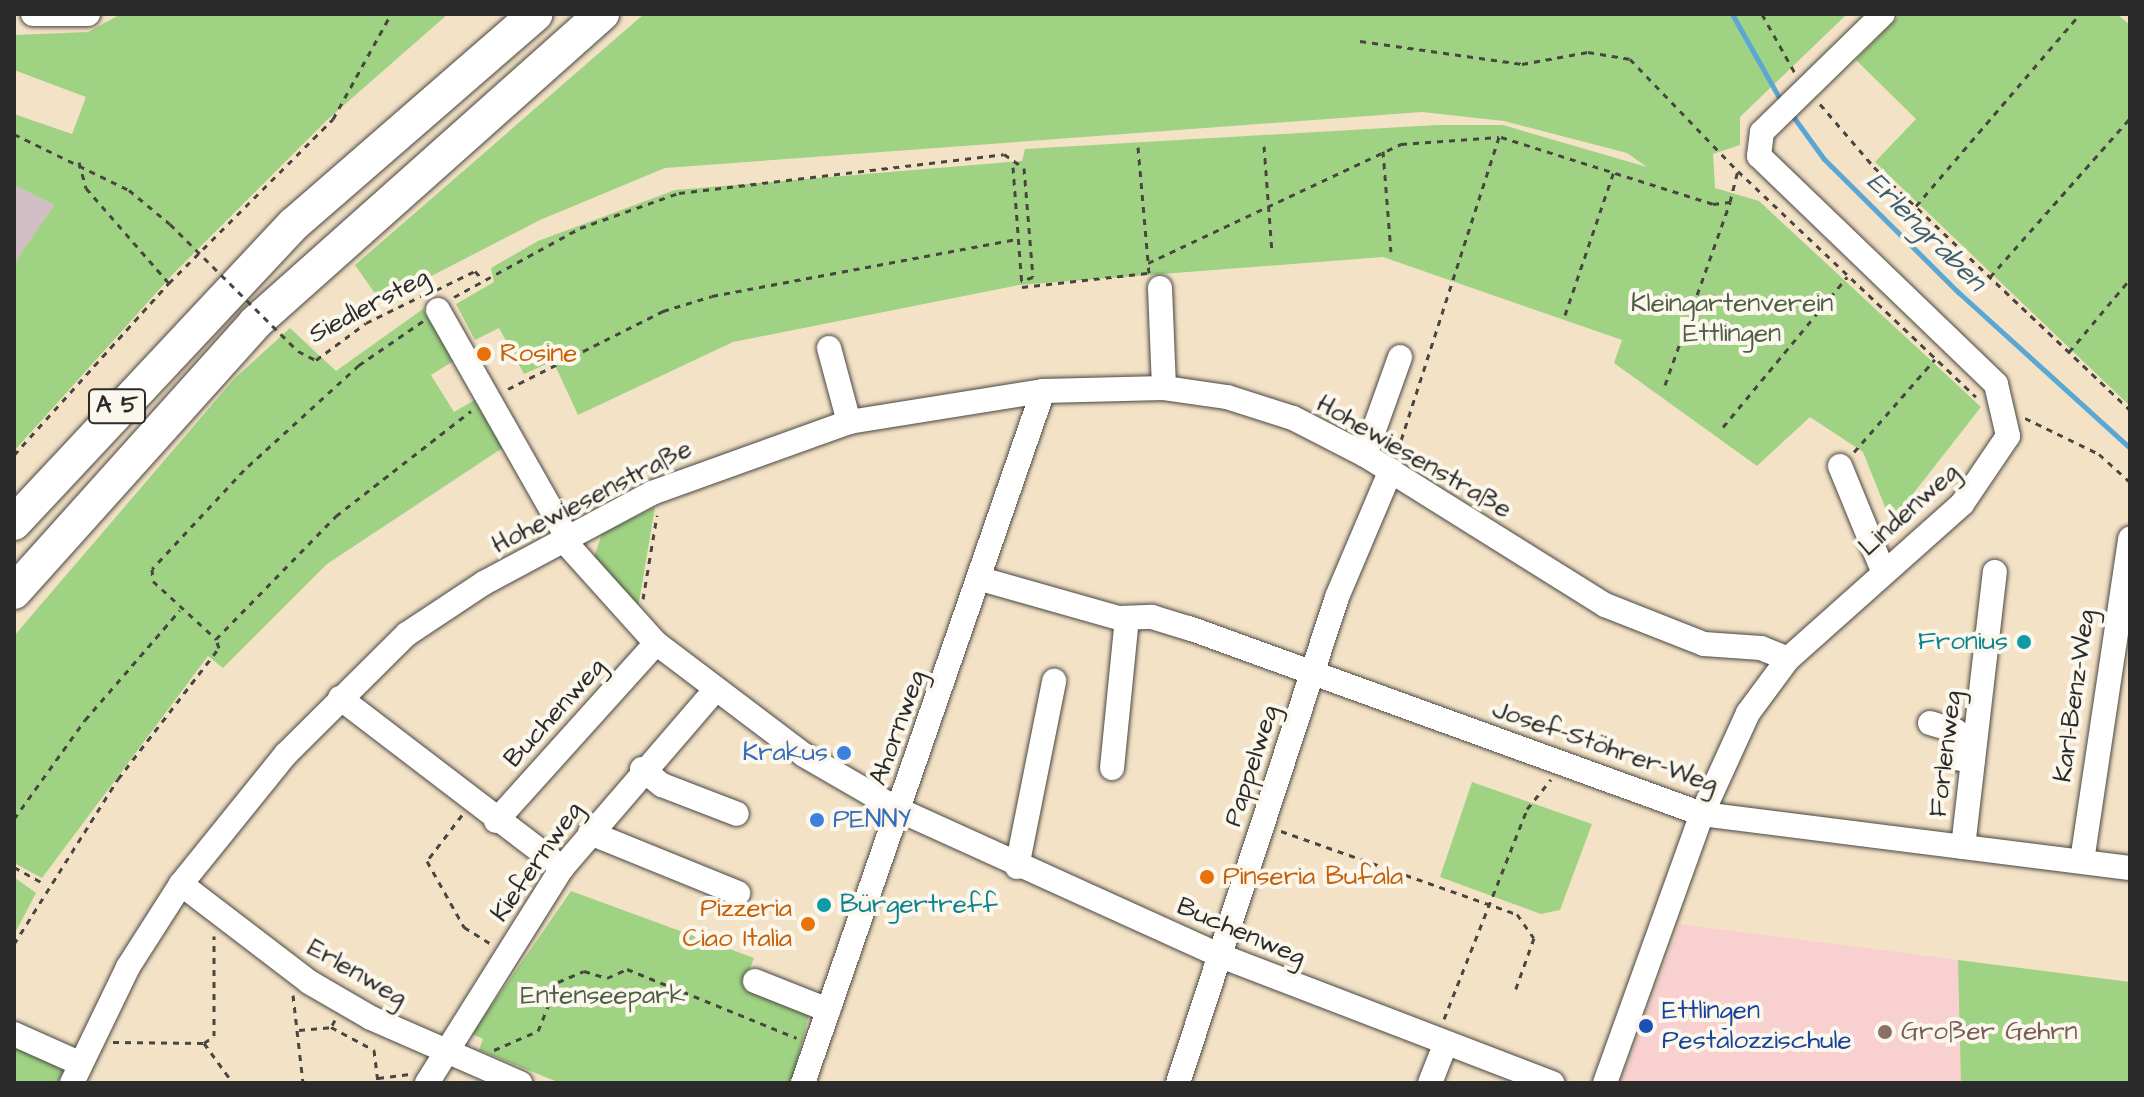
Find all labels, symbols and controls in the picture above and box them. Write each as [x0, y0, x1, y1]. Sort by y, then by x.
water label: Erlengraben [1859, 165, 1993, 299]
street label: Siedlersteg [304, 261, 434, 351]
park label: Kleingartenverein Ettlingen [1631, 288, 1833, 350]
place label: Rosine [500, 338, 577, 370]
marker: Rosine [475, 345, 493, 363]
road number: A 5 [87, 386, 147, 426]
street label: Hohewiesenstraße [1311, 388, 1517, 526]
street label: Hohewiesenstraße [487, 433, 697, 561]
street label: Lindenweg [1853, 457, 1965, 563]
street label: Karl-Benz-Weg [2047, 608, 2103, 784]
place label: Fronius [1918, 626, 2008, 658]
marker: Fronius [2015, 633, 2033, 651]
street label: Buchenweg [498, 652, 612, 774]
street label: Ahornweg [863, 666, 933, 790]
street label: Forlenweg [1923, 689, 1969, 819]
street label: Josef-Stöhrer-Weg [1488, 694, 1722, 800]
street label: Pappelweg [1218, 702, 1286, 830]
place label: Krakus [742, 737, 828, 769]
marker: Krakus [835, 744, 853, 762]
street label: Kiefernweg [484, 796, 590, 928]
place label: PENNY [833, 804, 911, 836]
marker: PENNY [808, 811, 826, 829]
place label: Pinseria Bufala [1223, 861, 1403, 893]
marker: Pinseria Bufala [1198, 868, 1216, 886]
place label: Bürgertreff [840, 889, 998, 921]
street label: Buchenweg [1172, 891, 1310, 973]
place label: Pizzeria Ciao Italia [682, 893, 792, 954]
marker: Bürgertreff [815, 896, 833, 914]
marker: Pizzeria Ciao Italia [799, 915, 817, 933]
street label: Erlenweg [302, 932, 412, 1014]
park label: Entenseepark [520, 980, 686, 1012]
place label: Ettlingen Pestalozzischule [1662, 995, 1852, 1056]
place label: Großer Gehrn [1901, 1016, 2078, 1048]
marker: Ettlingen Pestalozzischule [1637, 1017, 1655, 1035]
marker: Großer Gehrn [1876, 1023, 1894, 1041]

